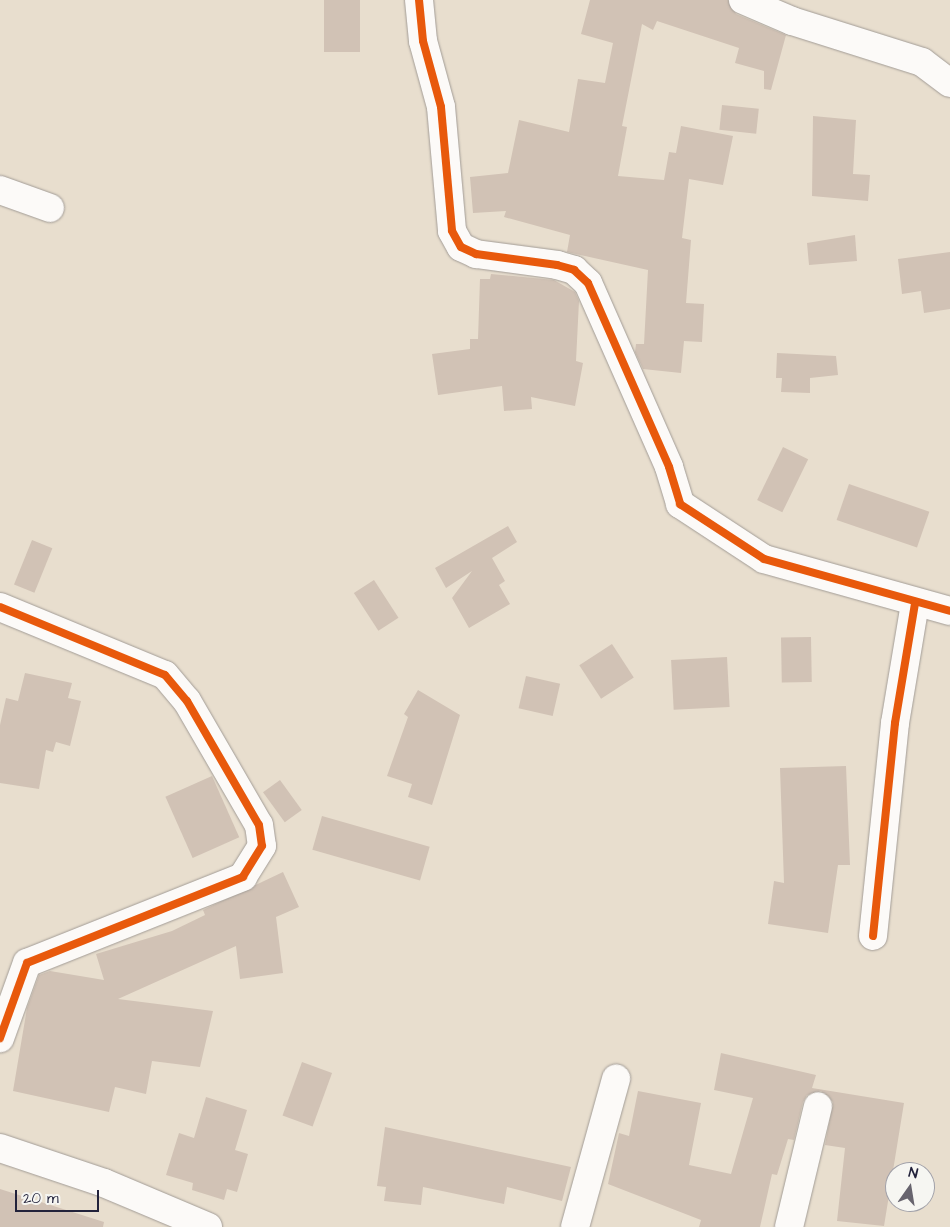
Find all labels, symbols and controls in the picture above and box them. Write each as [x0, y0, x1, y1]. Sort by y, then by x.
north arrow [885, 1162, 935, 1212]
text: N [907, 1163, 920, 1184]
scale bar [18, 1180, 101, 1212]
text: 20 m [23, 1188, 59, 1209]

